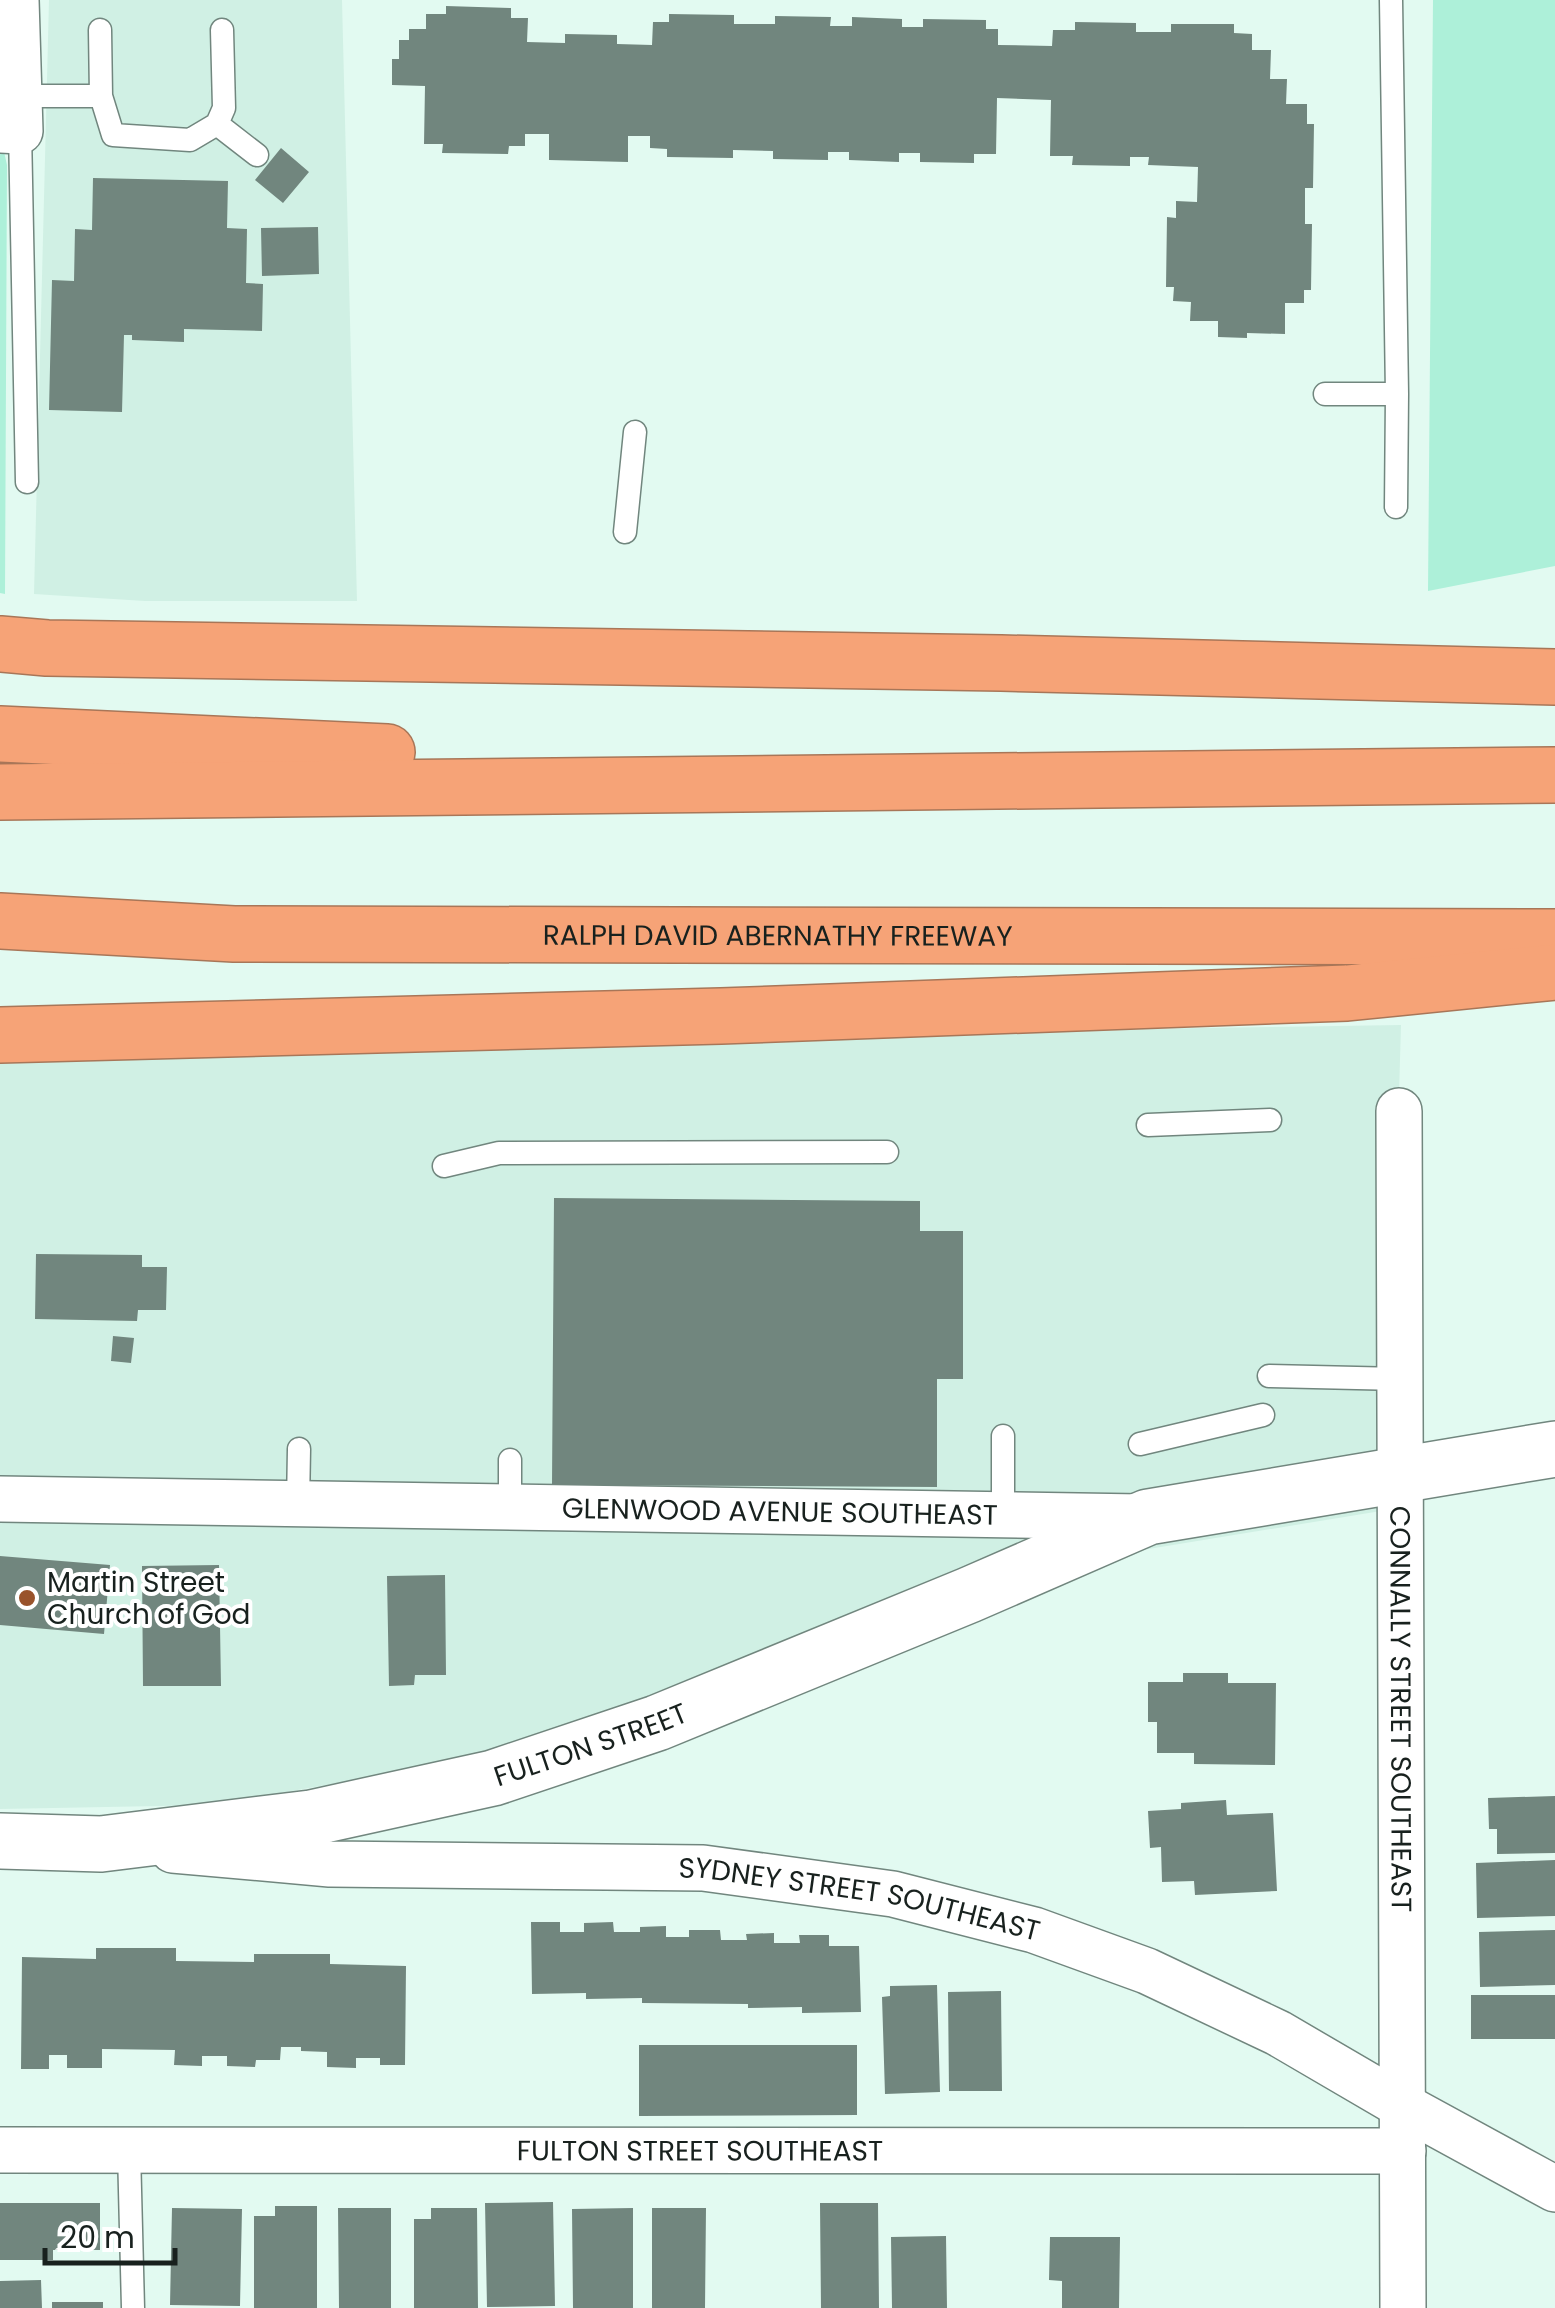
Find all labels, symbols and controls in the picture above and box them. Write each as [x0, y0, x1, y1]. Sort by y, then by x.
street label: RALPH DAVID ABERNATHY FREEWAY [543, 915, 1013, 955]
street label: GLENWOOD AVENUE SOUTHEAST [562, 1488, 998, 1534]
street label: CONNALLY STREET SOUTHEAST [1381, 1506, 1421, 1912]
place label: Martin Street Church of God [47, 1563, 251, 1634]
marker: Martin Street Church of God [16, 1587, 38, 1609]
street label: FULTON STREET [489, 1693, 693, 1796]
street label: SYDNEY STREET SOUTHEAST [679, 1848, 1044, 1950]
street label: FULTON STREET SOUTHEAST [517, 2131, 883, 2170]
scale bar [45, 2203, 175, 2265]
text: 20 m [60, 2216, 135, 2259]

